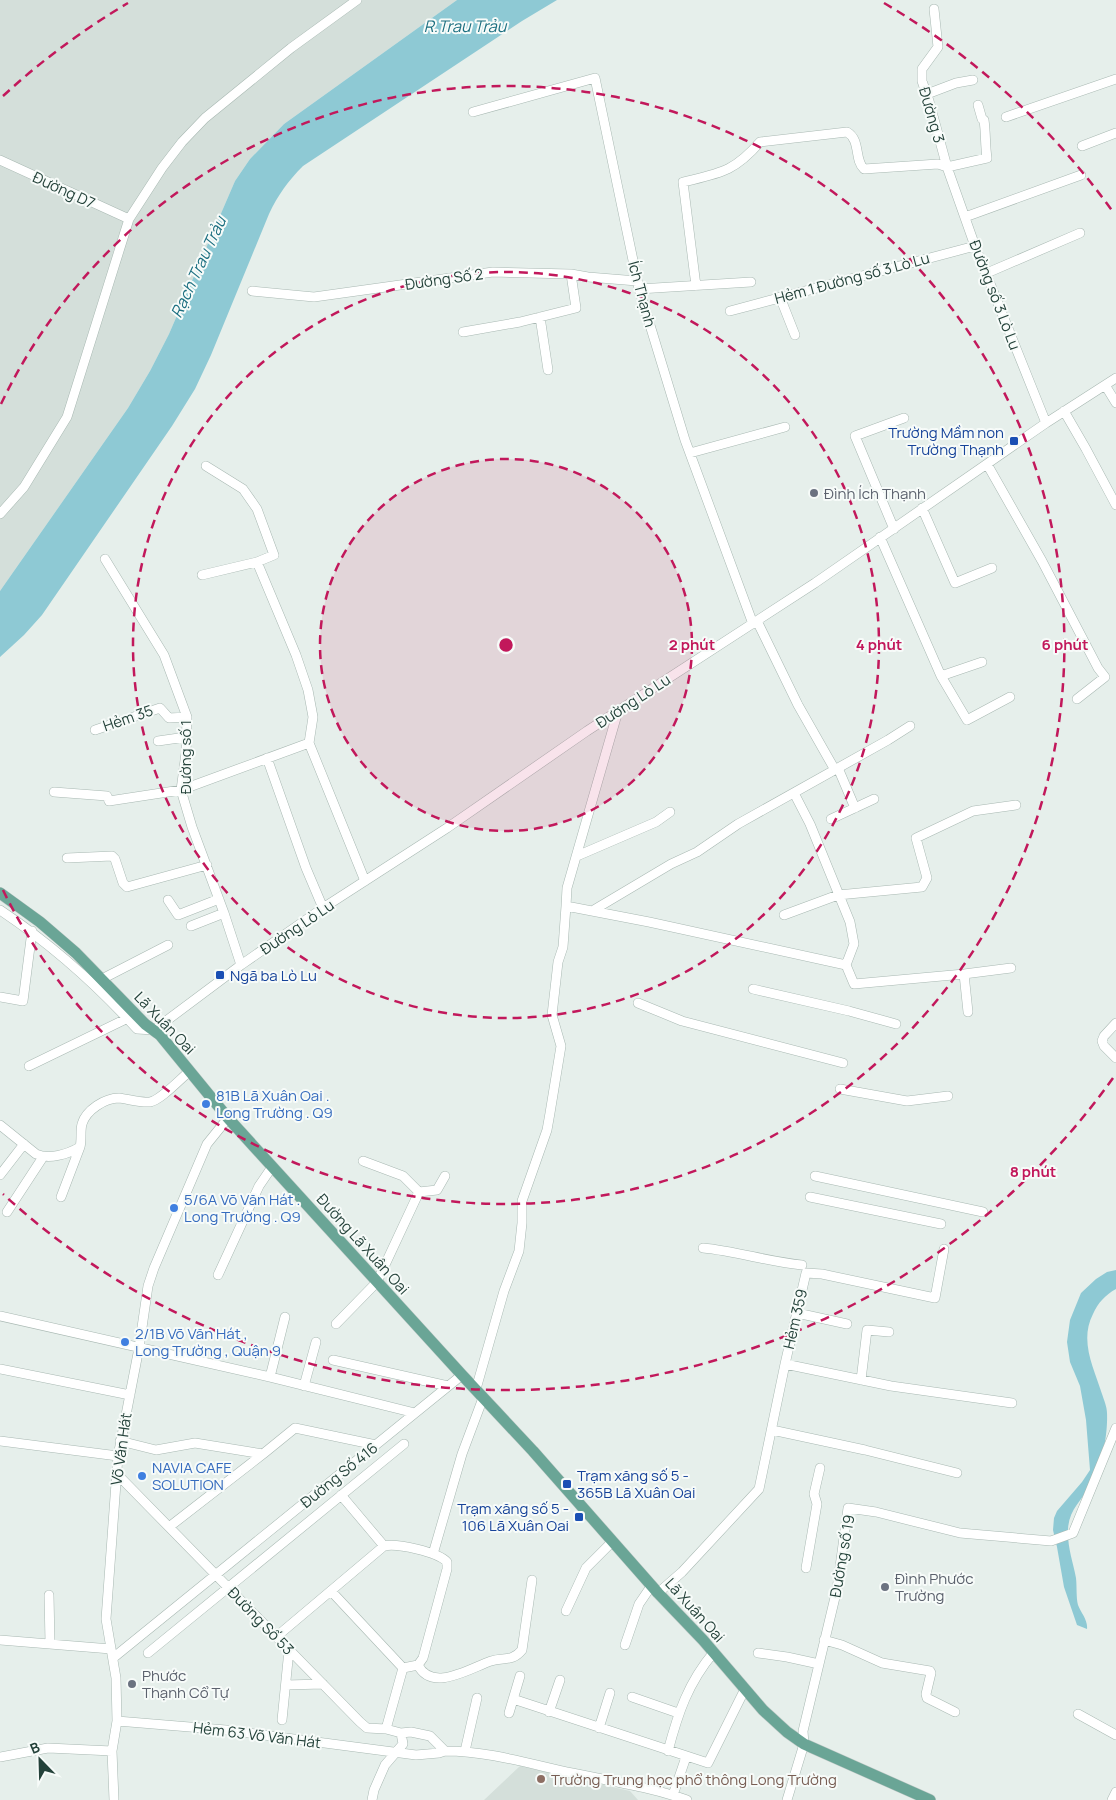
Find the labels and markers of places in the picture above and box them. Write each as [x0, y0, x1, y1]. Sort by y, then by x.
place label: Trường Mầm non Trường Thạnh [888, 422, 1004, 460]
marker: Trường Mầm non Trường Thạnh [1008, 435, 1020, 447]
place label: Đình Ích Thạnh [824, 483, 926, 504]
marker: Đình Ích Thạnh [808, 487, 820, 499]
centre of rings [497, 636, 515, 654]
place label: Ngã ba Lò Lu [230, 965, 317, 986]
marker: Ngã ba Lò Lu [214, 969, 226, 981]
place label: 81B Lã Xuân Oai . Long Trường . Q9 [216, 1085, 333, 1123]
marker: 81B Lã Xuân Oai . Long Trường . Q9 [200, 1098, 212, 1110]
place label: 5/6A Võ Văn Hát . Long Trường . Q9 [184, 1189, 301, 1227]
marker: 5/6A Võ Văn Hát . Long Trường . Q9 [168, 1202, 180, 1214]
place label: 2/1B Võ Văn Hát , Long Trường , Quận 9 [135, 1323, 281, 1361]
marker: 2/1B Võ Văn Hát , Long Trường , Quận 9 [119, 1336, 131, 1348]
place label: NAVIA CAFE SOLUTION [152, 1457, 232, 1495]
place label: Trạm xăng số 5 - 365B Lã Xuân Oai [577, 1465, 695, 1503]
marker: NAVIA CAFE SOLUTION [136, 1470, 148, 1482]
marker: Trạm xăng số 5 - 365B Lã Xuân Oai [561, 1478, 573, 1490]
place label: Trạm xăng số 5 - 106 Lã Xuân Oai [457, 1498, 569, 1536]
marker: Trạm xăng số 5 - 106 Lã Xuân Oai [573, 1511, 585, 1523]
place label: Đình Phước Trường [895, 1568, 974, 1606]
marker: Đình Phước Trường [879, 1581, 891, 1593]
place label: Phước Thạnh Cổ Tự [142, 1665, 230, 1703]
marker: Phước Thạnh Cổ Tự [126, 1678, 138, 1690]
place label: Trường Trung học phổ thông Long Trường [551, 1769, 837, 1790]
marker: Trường Trung học phổ thông Long Trường [535, 1773, 547, 1785]

